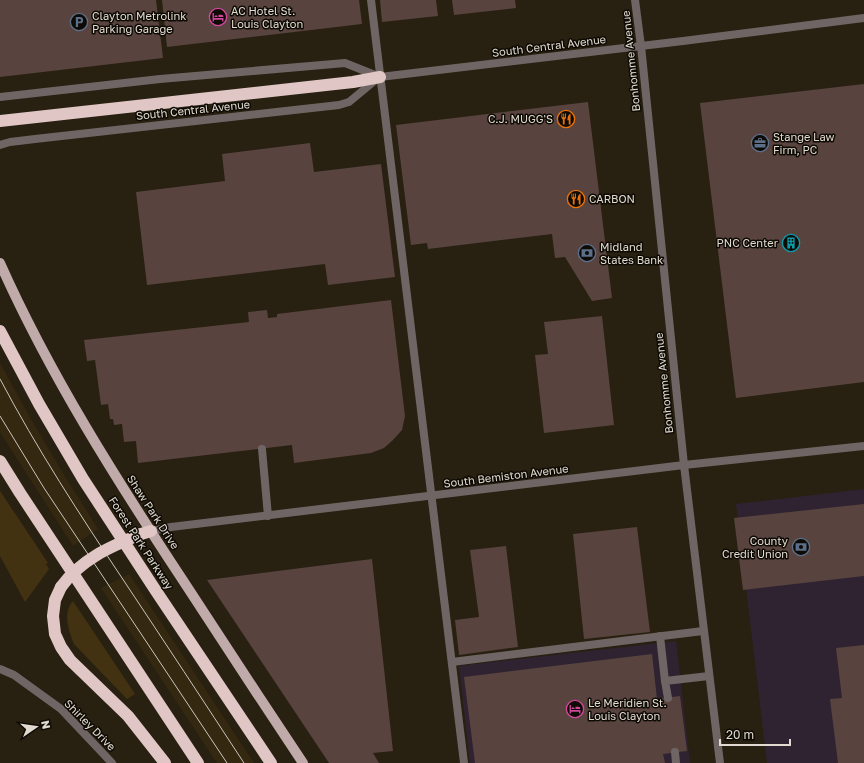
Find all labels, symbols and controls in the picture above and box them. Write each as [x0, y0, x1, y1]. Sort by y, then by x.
place label: AC Hotel St. Louis Clayton [231, 4, 303, 30]
hotel icon: AC Hotel St. Louis Clayton [208, 7, 228, 27]
place label: Clayton Metrolink Parking Garage [92, 9, 186, 35]
street label: Bonhomme Avenue [619, 10, 642, 112]
parking icon: Clayton Metrolink Parking Garage [69, 12, 89, 32]
street label: South Central Avenue [491, 32, 607, 59]
street label: South Central Avenue [135, 97, 251, 122]
restaurant icon: C.J. MUGG'S [556, 109, 576, 129]
place label: C.J. MUGG'S [488, 112, 553, 125]
place label: Stange Law Firm, PC [773, 130, 835, 156]
office icon: Stange Law Firm, PC [750, 133, 770, 153]
restaurant icon: CARBON [566, 189, 586, 209]
place label: CARBON [589, 192, 635, 205]
building icon: PNC Center [781, 233, 801, 253]
place label: PNC Center [717, 236, 779, 249]
place label: Midland States Bank [600, 240, 663, 266]
bank icon: Midland States Bank [577, 243, 597, 263]
street label: Bonhomme Avenue [652, 332, 675, 434]
street label: South Bemiston Avenue [443, 461, 569, 490]
street label: Shaw Park Drive [125, 472, 182, 551]
street label: Forest Park Parkway [107, 494, 176, 592]
place label: County Credit Union [722, 534, 788, 560]
bank icon: County Credit Union [791, 537, 811, 557]
street label: Shirley Drive [62, 696, 119, 753]
place label: Le Meridien St. Louis Clayton [588, 696, 667, 722]
hotel icon: Le Meridien St. Louis Clayton [565, 699, 585, 719]
north arrow [16, 707, 56, 747]
text: N [39, 719, 54, 730]
scale bar [720, 721, 790, 747]
text: 20 m [726, 727, 754, 742]

